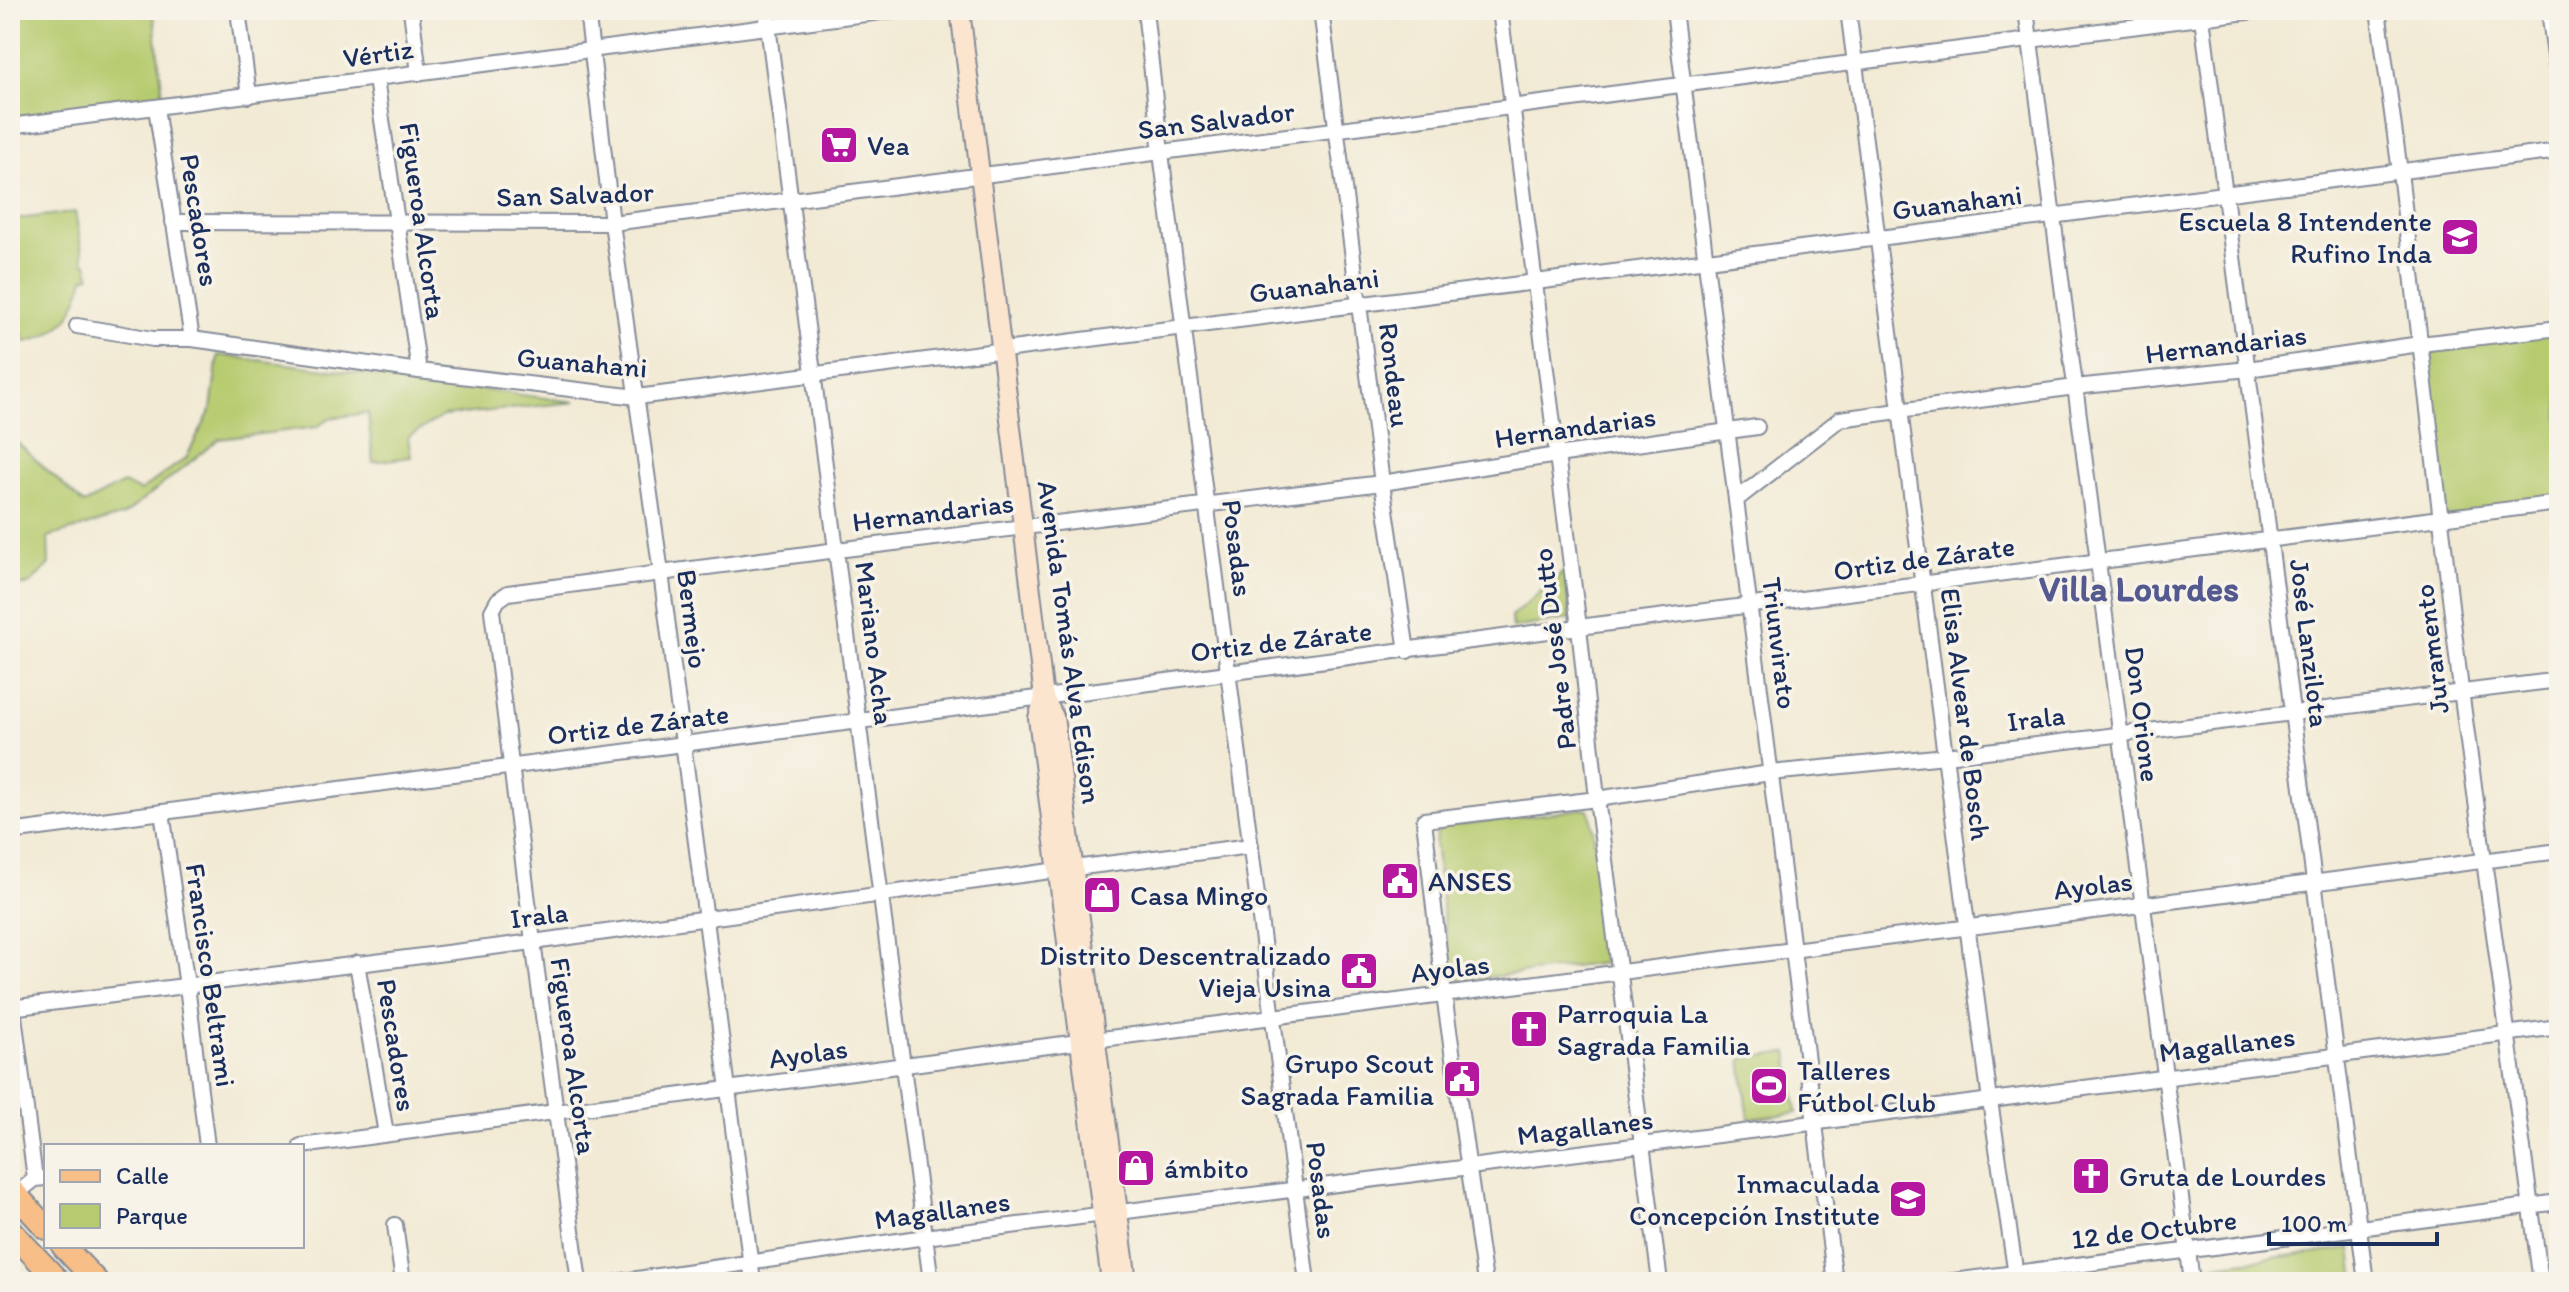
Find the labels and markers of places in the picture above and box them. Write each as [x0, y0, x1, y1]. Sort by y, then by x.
supermarket icon: Vea [818, 124, 860, 166]
place label: Vea [867, 128, 910, 162]
place label: Escuela 8 Intendente Rufino Inda [2178, 204, 2432, 270]
school or university icon: Escuela 8 Intendente Rufino Inda [2439, 216, 2481, 258]
public building icon: ANSES [1379, 860, 1421, 902]
place label: ANSES [1428, 864, 1512, 898]
shop icon: Casa Mingo [1081, 874, 1123, 916]
place label: Casa Mingo [1130, 878, 1268, 912]
place label: Distrito Descentralizado Vieja Usina [1039, 938, 1331, 1004]
public building icon: Distrito Descentralizado Vieja Usina [1338, 950, 1380, 992]
place label: Parroquia La Sagrada Familia [1557, 996, 1751, 1062]
church icon: Parroquia La Sagrada Familia [1508, 1008, 1550, 1050]
place label: Grupo Scout Sagrada Familia [1241, 1046, 1434, 1112]
place label: Talleres Fútbol Club [1797, 1053, 1936, 1119]
public building icon: Grupo Scout Sagrada Familia [1441, 1058, 1483, 1100]
sports icon: Talleres Fútbol Club [1748, 1065, 1790, 1107]
shop icon: ámbito [1115, 1147, 1157, 1189]
place label: ámbito [1164, 1151, 1249, 1185]
church icon: Gruta de Lourdes [2070, 1155, 2112, 1197]
place label: Gruta de Lourdes [2119, 1159, 2326, 1193]
place label: Inmaculada Concepción Institute [1629, 1166, 1880, 1232]
school or university icon: Inmaculada Concepción Institute [1887, 1178, 1929, 1220]

